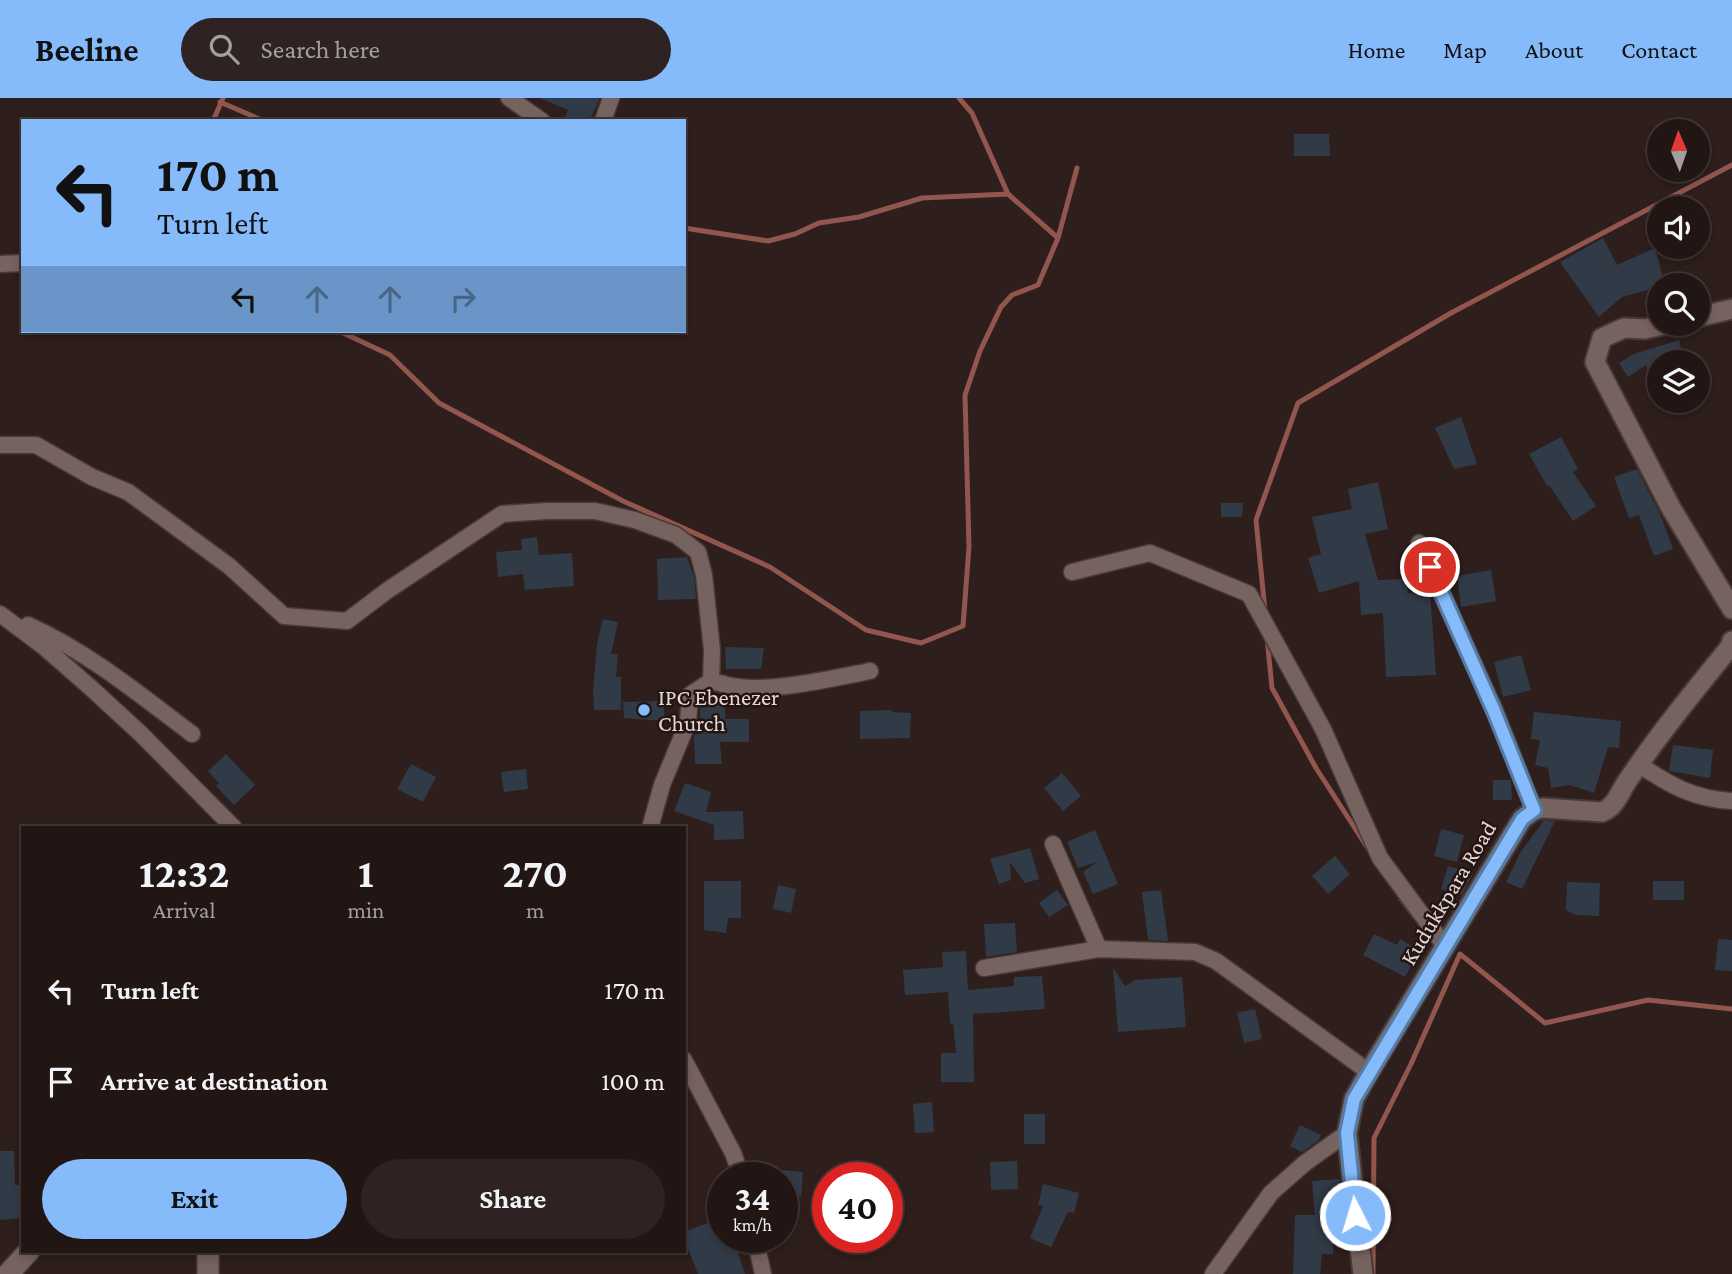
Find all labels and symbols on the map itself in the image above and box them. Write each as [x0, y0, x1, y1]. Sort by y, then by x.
north arrow [1647, 119, 1710, 182]
pin [1400, 537, 1460, 597]
place label: IPC Ebenezer Church [658, 684, 779, 736]
marker: IPC Ebenezer Church [636, 702, 652, 718]
street label: Kudukkpara Road [1395, 816, 1501, 970]
speed limit sign: 40 [812, 1162, 903, 1253]
position arrow [1318, 1178, 1392, 1252]

